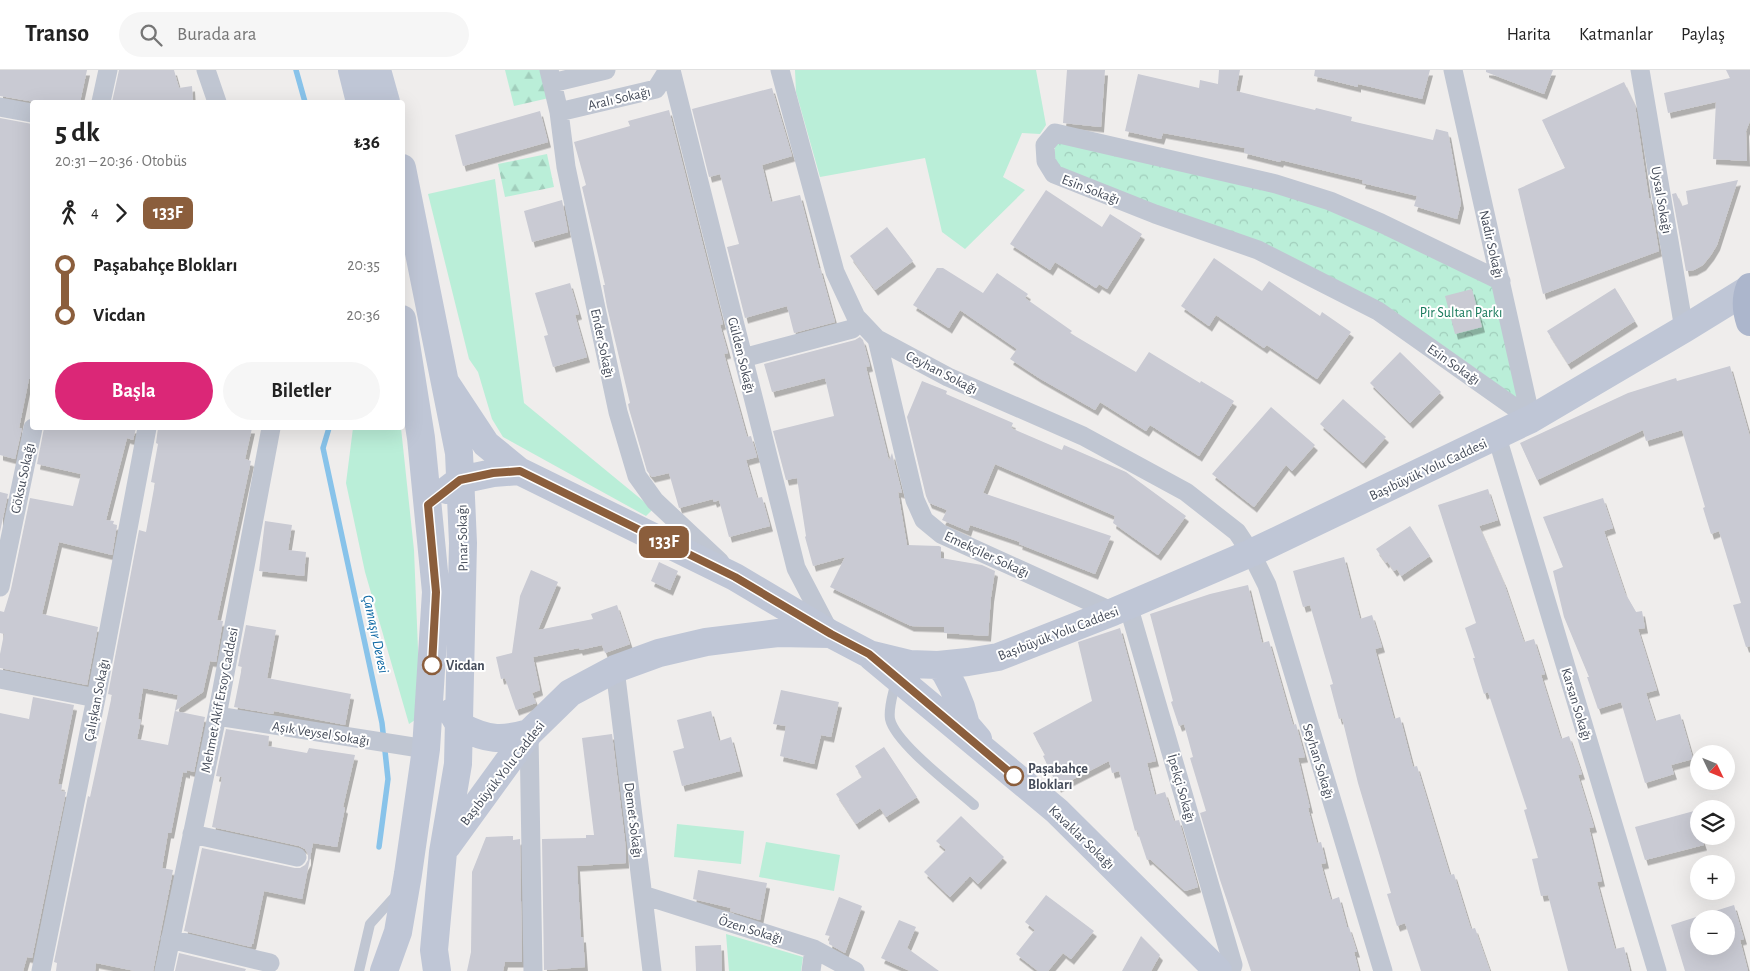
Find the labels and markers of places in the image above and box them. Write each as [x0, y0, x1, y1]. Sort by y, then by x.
marker: Vicdan [422, 655, 442, 675]
place label: Vicdan [446, 659, 485, 673]
place label: Paşabahçe Blokları [1028, 762, 1088, 792]
marker: Paşabahçe Blokları [1004, 766, 1024, 786]

